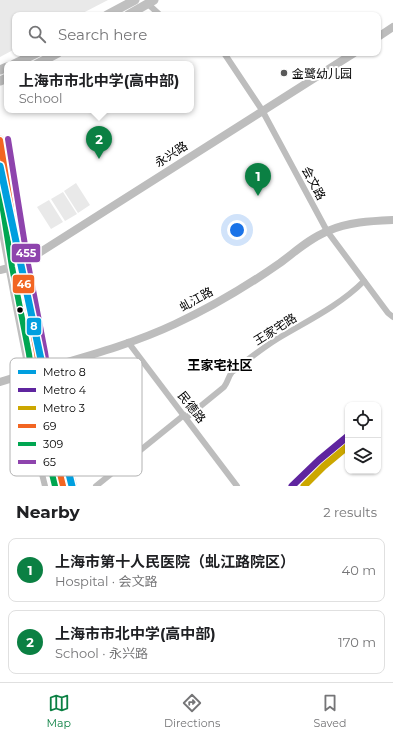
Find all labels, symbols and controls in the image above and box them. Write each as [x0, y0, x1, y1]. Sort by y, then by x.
search box [12, 12, 381, 56]
icon: search [26, 23, 48, 45]
text: Search here [58, 25, 147, 44]
popup [4, 61, 194, 113]
place label: 金鹭幼儿园 [292, 66, 352, 81]
marker: 金鹭幼儿园 [279, 68, 289, 78]
text: 上海市市北中学(高中部) [19, 71, 179, 90]
text: School [19, 90, 62, 106]
pin: 2 [86, 126, 112, 159]
street label: 永兴路 [152, 138, 190, 170]
pin: 1 [245, 163, 271, 196]
street label: 会文路 [299, 164, 329, 202]
your location [227, 220, 247, 240]
line badge: 455 [11, 243, 41, 263]
text: 455 [16, 246, 37, 260]
line badge: 46 [12, 274, 35, 294]
text: 46 [17, 277, 31, 291]
street label: 虬江路 [177, 284, 215, 314]
unlabelled marker [15, 305, 25, 315]
street label: 王家宅路 [251, 310, 299, 348]
line badge: 8 [26, 317, 42, 336]
text: 8 [30, 319, 38, 333]
district label: 王家宅社区 [187, 357, 253, 373]
legend [10, 358, 142, 476]
text: Metro 8 [43, 365, 86, 379]
text: Metro 4 [43, 383, 87, 397]
street label: 民德路 [175, 388, 209, 426]
text: Metro 3 [43, 401, 85, 415]
map controls [345, 402, 381, 474]
button: locate [345, 402, 381, 438]
text: 69 [43, 419, 57, 433]
text: 309 [43, 437, 63, 451]
button: layers [345, 438, 381, 474]
text: 65 [43, 455, 56, 469]
text: Nearby [16, 502, 80, 522]
text: 2 results [323, 504, 377, 520]
text: 上海市第十人民医院（虬江路院区） [55, 552, 295, 571]
text: 1 [27, 562, 33, 578]
text: 40 m [342, 562, 376, 578]
text: Hospital · 会文路 [55, 573, 158, 589]
text: 上海市市北中学(高中部) [55, 624, 216, 643]
text: 2 [26, 634, 34, 650]
text: 170 m [338, 634, 376, 650]
text: School · 永兴路 [55, 645, 148, 661]
tab: Map [47, 692, 71, 730]
tab: Directions [164, 692, 220, 730]
tab: Saved [313, 692, 346, 730]

